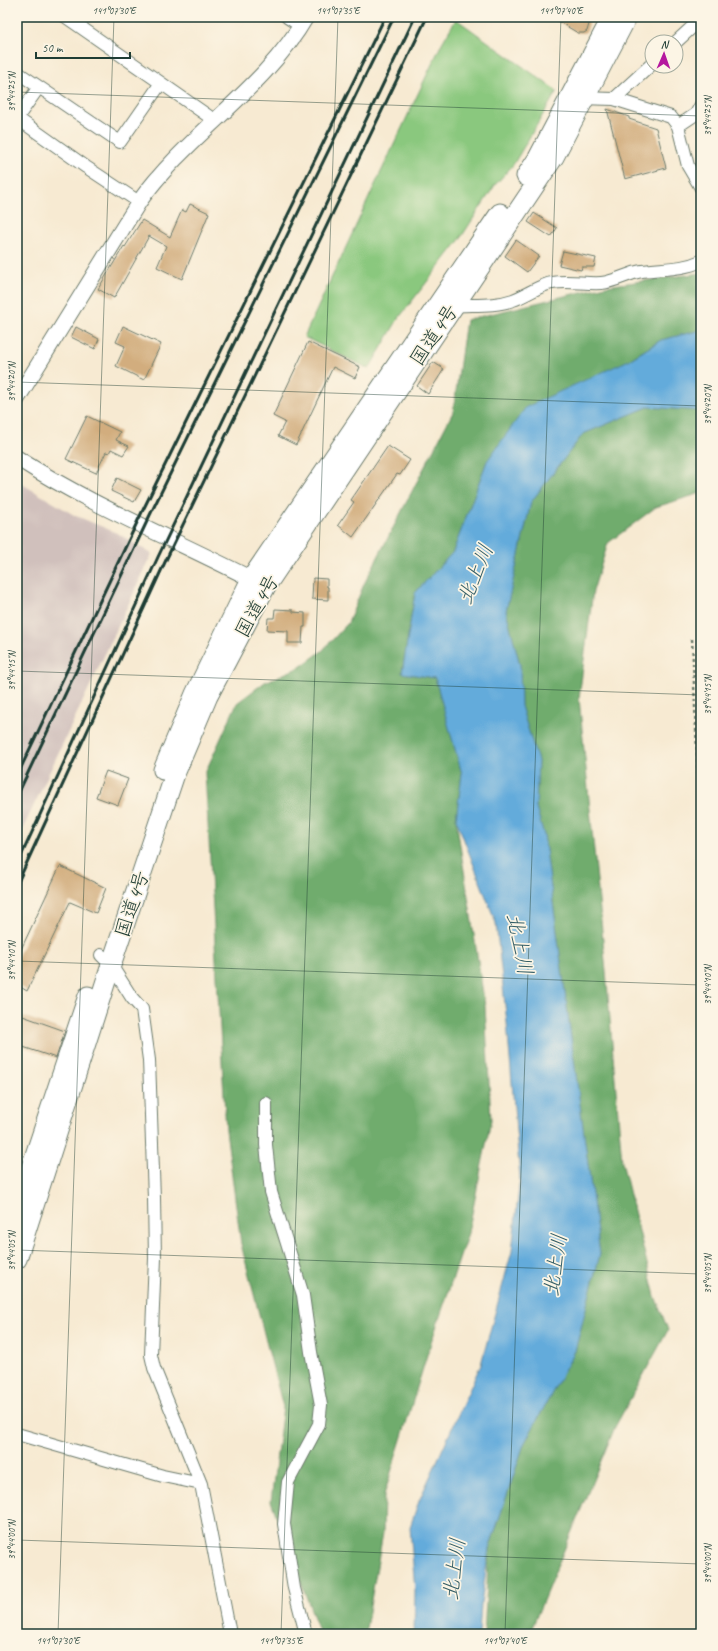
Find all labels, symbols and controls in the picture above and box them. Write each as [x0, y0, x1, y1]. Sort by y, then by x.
text: 141°07'30"E [92, 4, 137, 17]
text: 141°07'35"E [316, 4, 361, 17]
text: 141°07'40"E [539, 4, 584, 17]
scale bar [36, 34, 130, 60]
north arrow [644, 34, 684, 74]
text: N [661, 37, 670, 51]
text: 50 m [42, 40, 64, 56]
text: 39°44'25"N [5, 70, 18, 112]
text: 39°44'25"N [701, 94, 714, 136]
street label: 国道4号 [404, 299, 464, 371]
text: 39°44'20"N [5, 360, 18, 402]
text: 39°44'20"N [701, 383, 714, 425]
water label: 北上川 [451, 540, 499, 608]
street label: 国道4号 [229, 570, 285, 642]
text: 39°44'15"N [5, 649, 18, 691]
text: 39°44'15"N [701, 673, 714, 715]
street label: 国道4号 [109, 867, 155, 941]
water label: 北上川 [501, 911, 539, 977]
text: 39°44'10"N [5, 939, 18, 981]
text: 39°44'10"N [701, 963, 714, 1005]
text: 39°44'05"N [5, 1229, 18, 1271]
water label: 北上川 [538, 1232, 572, 1298]
text: 39°44'05"N [701, 1252, 714, 1294]
text: 39°44'00"N [5, 1518, 18, 1560]
water label: 北上川 [437, 1536, 471, 1602]
text: 39°44'00"N [701, 1542, 714, 1584]
text: 141°07'30"E [36, 1634, 81, 1647]
text: 141°07'35"E [259, 1634, 304, 1647]
text: 141°07'40"E [483, 1634, 528, 1647]

